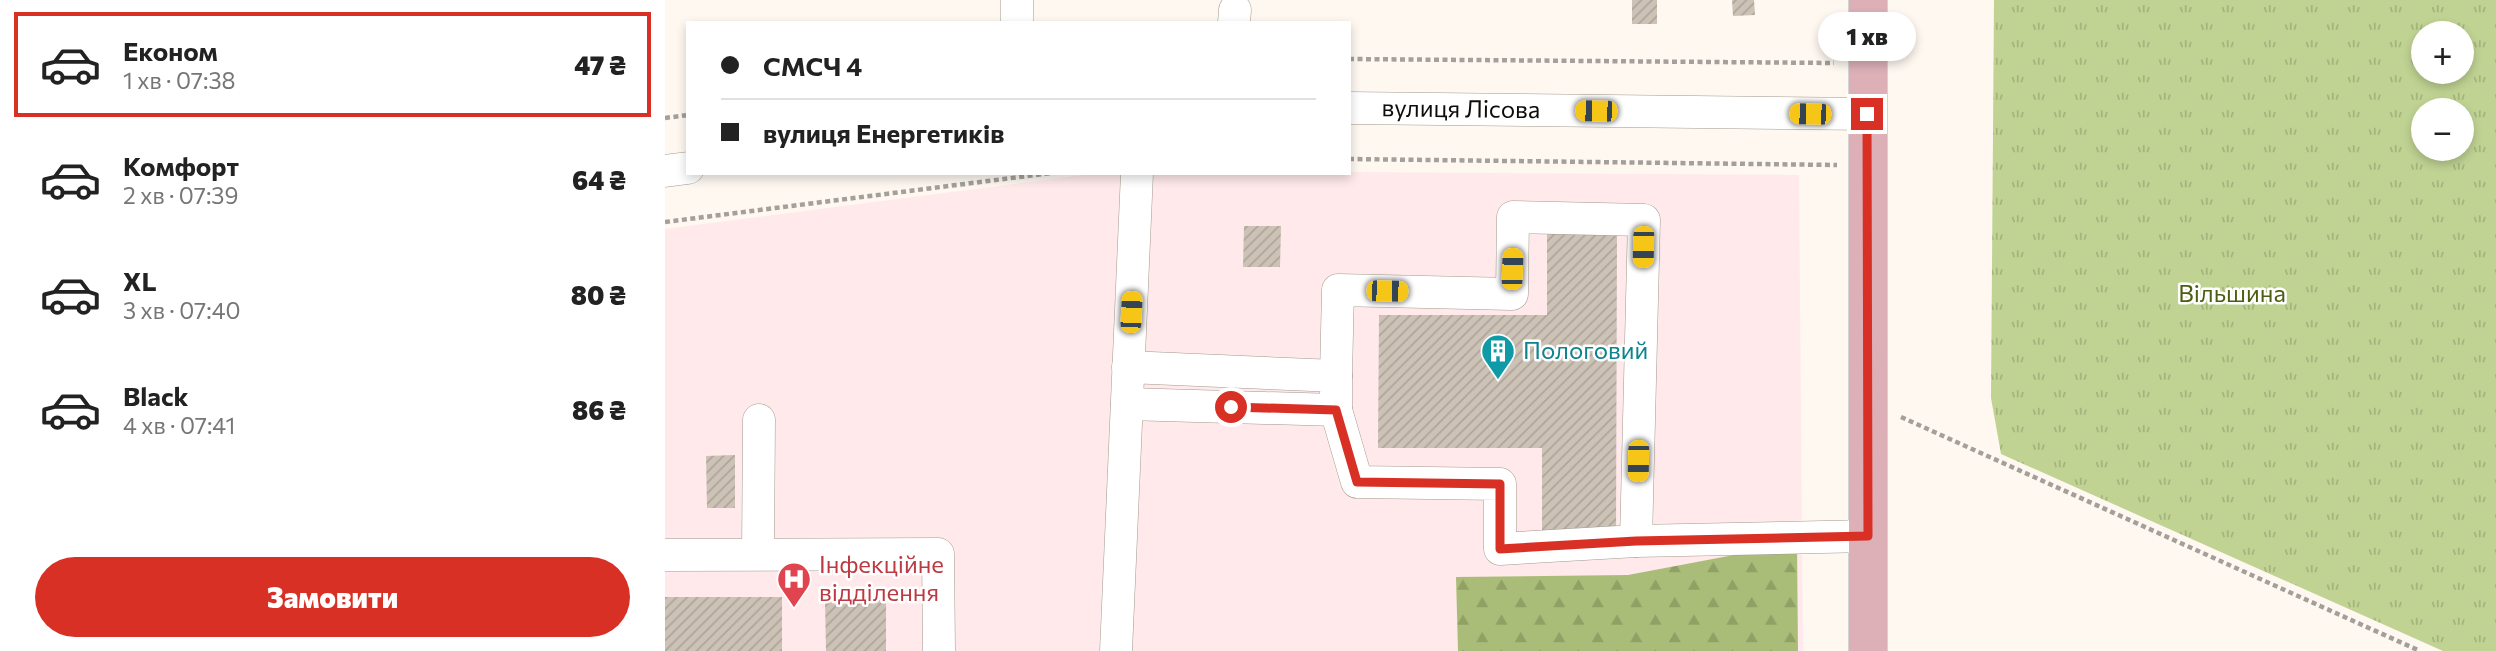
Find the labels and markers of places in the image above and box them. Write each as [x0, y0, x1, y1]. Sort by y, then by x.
building icon: Пологовий [1479, 332, 1517, 381]
place label: Пологовий [1523, 335, 1648, 364]
place label: Інфекційне відділення [819, 549, 944, 606]
hospital icon: Інфекційне відділення [775, 560, 813, 609]

